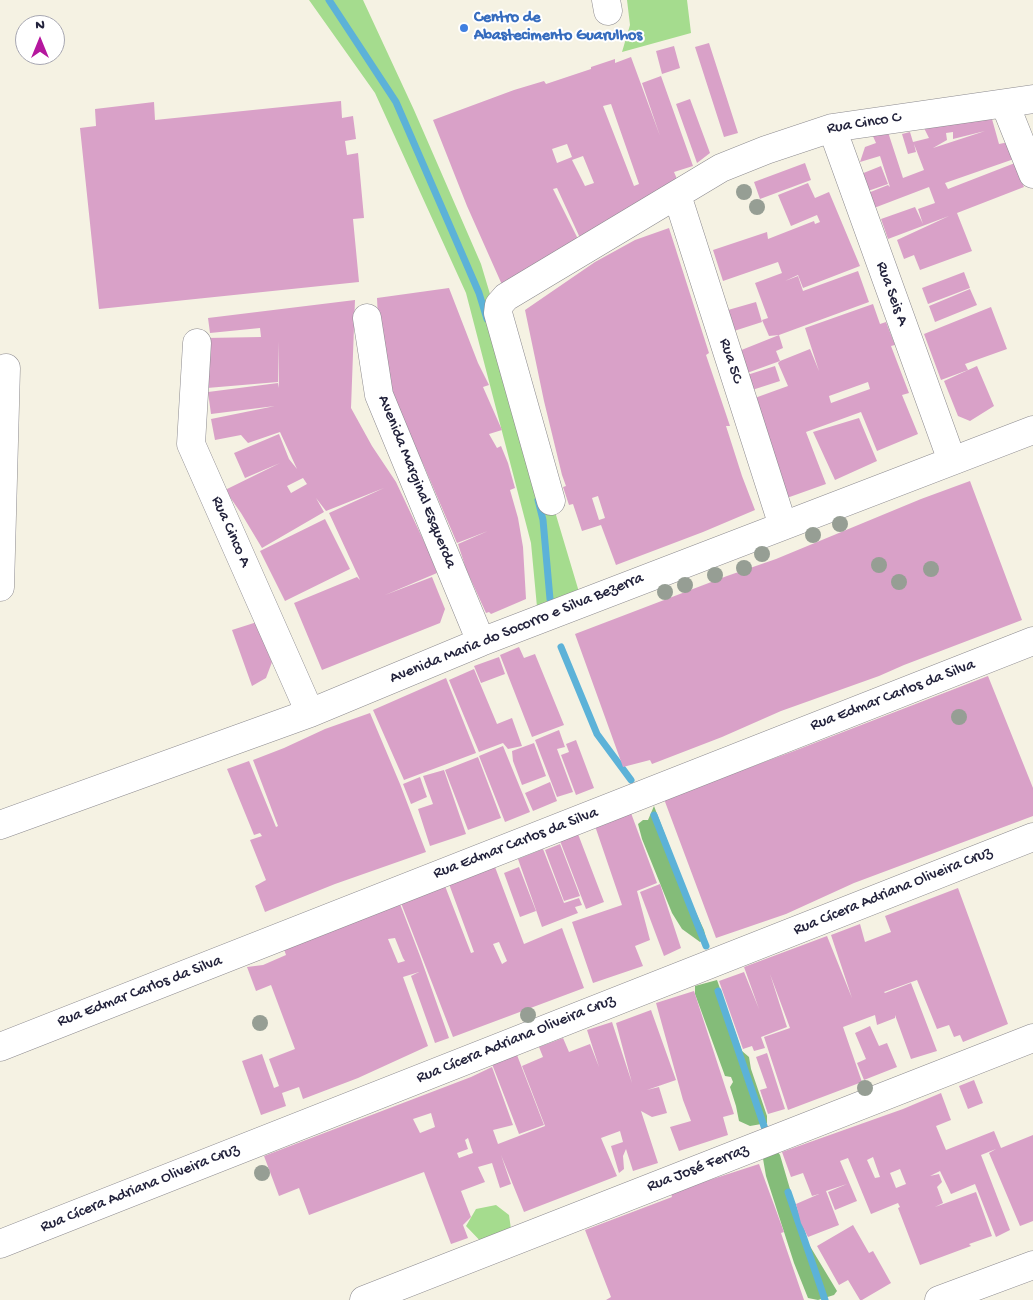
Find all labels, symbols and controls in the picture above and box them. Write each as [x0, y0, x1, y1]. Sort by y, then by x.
place label: Centro de Abastecimento Guarulhos [474, 9, 642, 47]
north arrow [15, 15, 65, 65]
text: N [35, 17, 45, 34]
marker: Centro de Abastecimento Guarulhos [458, 22, 470, 34]
street label: Rua Cinco C [826, 109, 902, 139]
street label: Rua Seis A [871, 259, 911, 329]
street label: Rua 5C [714, 336, 746, 386]
street label: Avenida Marginal Esquerda [372, 393, 460, 571]
street label: Rua Cinco A [206, 494, 254, 570]
street label: Avenida Maria do Socorro e Silva Bezerra [387, 569, 647, 689]
street label: Rua Edmar Carlos da Silva [808, 656, 978, 736]
street label: Rua Edmar Carlos da Silva [431, 804, 601, 884]
street label: Rua Cícera Adriana Oliveira Cruz [791, 843, 995, 941]
street label: Rua Edmar Carlos da Silva [55, 952, 225, 1032]
street label: Rua Cícera Adriana Oliveira Cruz [414, 991, 618, 1089]
street label: Rua Cícera Adriana Oliveira Cruz [38, 1140, 242, 1238]
street label: Rua José Ferraz [645, 1141, 751, 1197]

